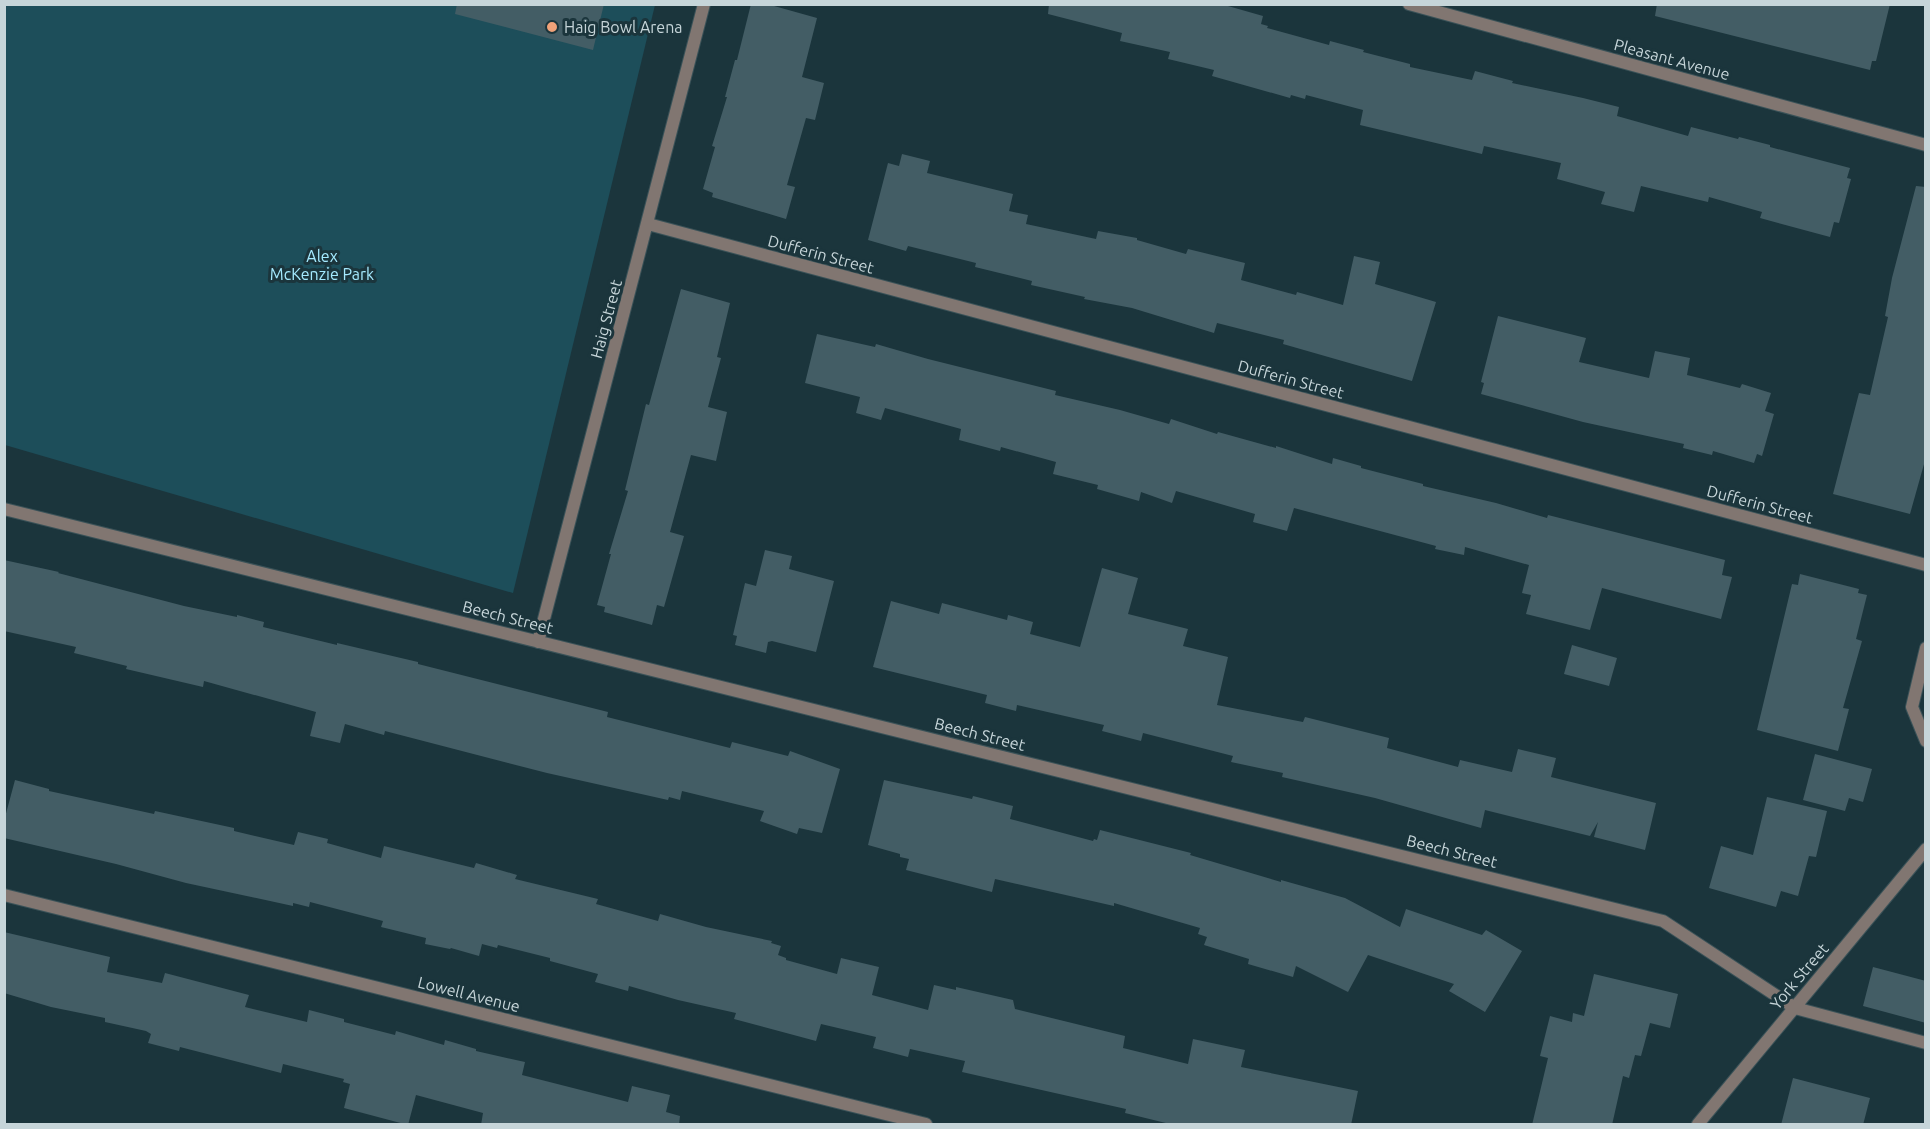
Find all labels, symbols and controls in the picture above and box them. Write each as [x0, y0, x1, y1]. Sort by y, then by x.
place label: Haig Bowl Arena [564, 18, 683, 36]
marker: Haig Bowl Arena [545, 20, 559, 34]
street label: Pleasant Avenue [1612, 35, 1732, 83]
street label: Dufferin Street [766, 231, 877, 277]
park label: Alex McKenzie Park [270, 247, 374, 283]
street label: Haig Street [587, 277, 625, 360]
street label: Dufferin Street [1236, 356, 1347, 402]
street label: Dufferin Street [1705, 481, 1816, 527]
street label: Beech Street [461, 597, 556, 637]
street label: Beech Street [933, 714, 1028, 754]
street label: Beech Street [1405, 831, 1500, 871]
street label: York Street [1766, 939, 1832, 1013]
street label: Lowell Avenue [416, 973, 522, 1015]

